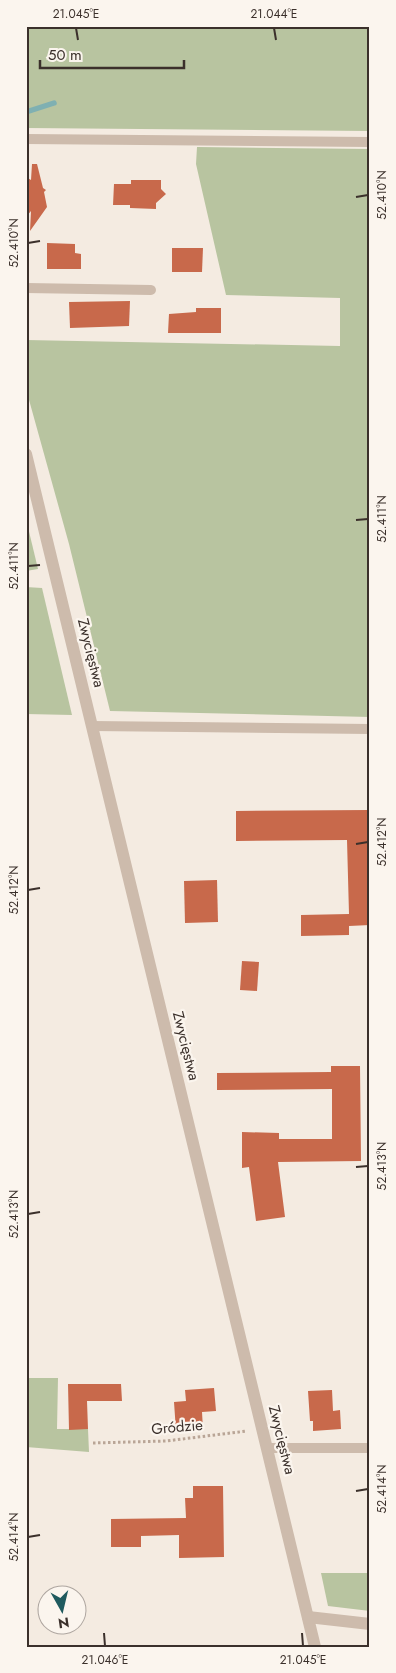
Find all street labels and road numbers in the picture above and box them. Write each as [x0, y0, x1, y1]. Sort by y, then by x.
street label: Zwycięstwa [72, 616, 110, 690]
street label: Zwycięstwa [167, 1009, 205, 1083]
street label: Zwycięstwa [263, 1403, 301, 1477]
street label: Gródzie [150, 1414, 204, 1440]

